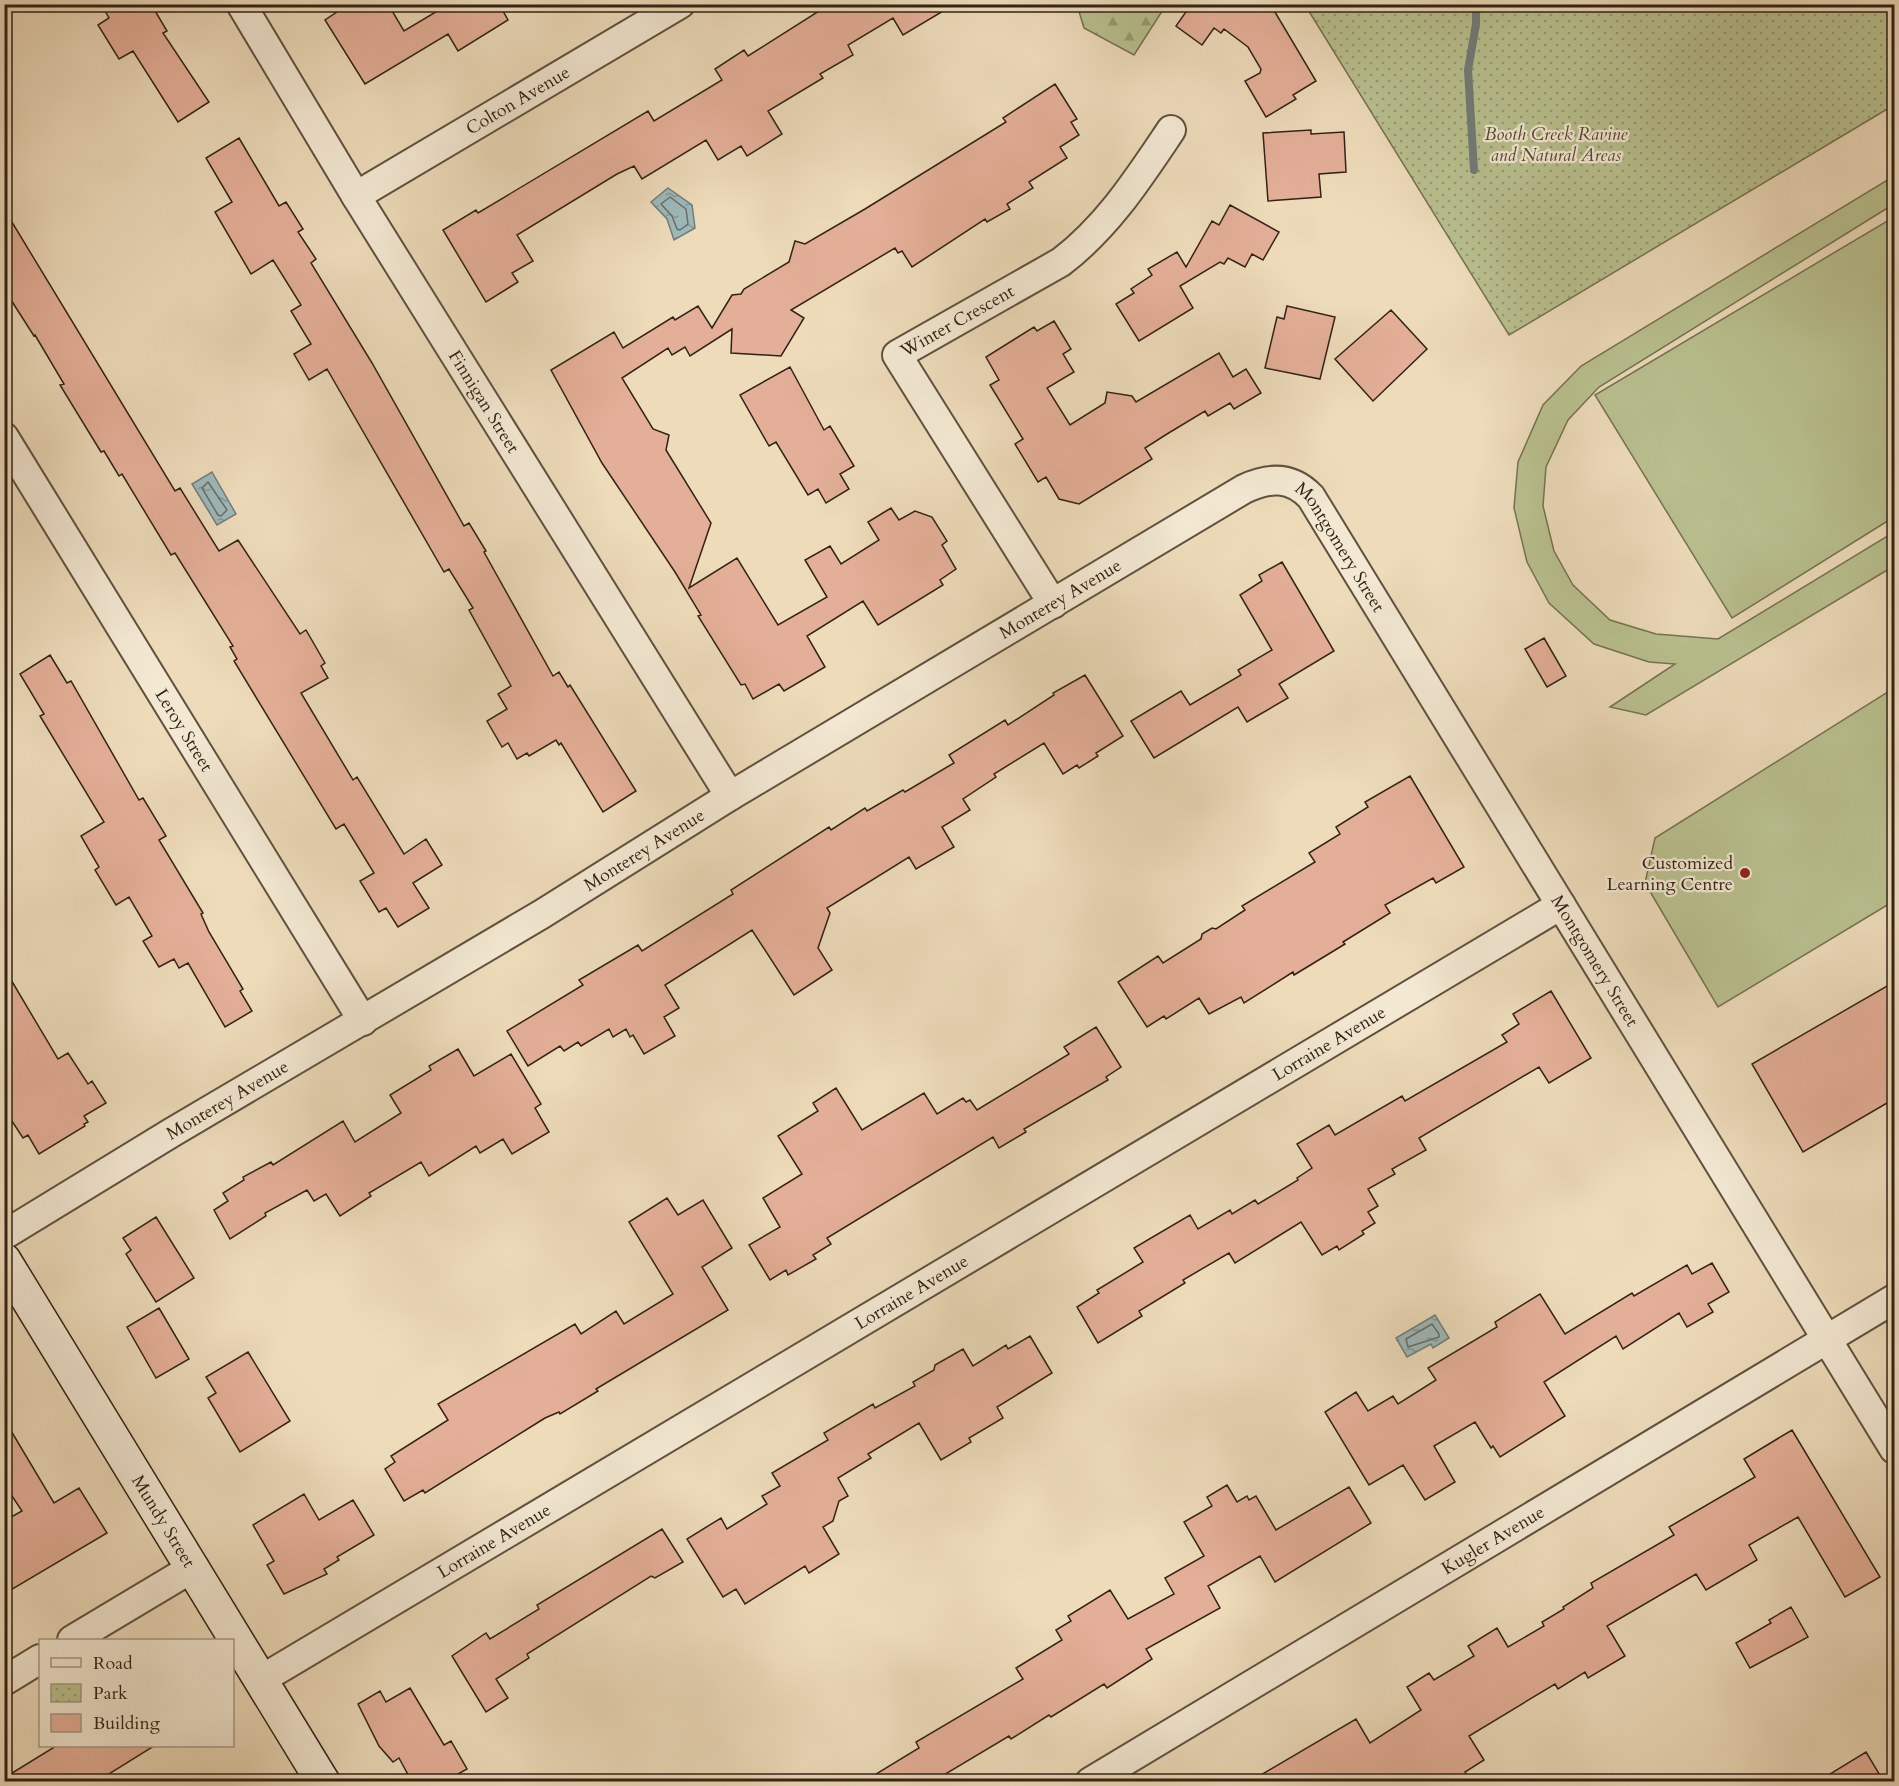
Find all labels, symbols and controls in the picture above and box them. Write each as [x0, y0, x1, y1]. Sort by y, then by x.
street label: Colton Avenue [461, 60, 575, 141]
park label: Booth Creek Ravine and Natural Areas [1485, 122, 1629, 168]
street label: Winter Crescent [895, 279, 1019, 364]
street label: Finnigan Street [442, 345, 525, 458]
street label: Montgomery Street [1290, 476, 1391, 617]
street label: Monterey Avenue [995, 553, 1126, 645]
street label: Leroy Street [149, 684, 219, 777]
street label: Monterey Avenue [579, 803, 710, 898]
place label: Customized Learning Centre [1607, 851, 1733, 897]
marker: Customized Learning Centre [1738, 866, 1752, 880]
street label: Montgomery Street [1545, 890, 1645, 1032]
street label: Lorraine Avenue [1268, 1000, 1391, 1087]
street label: Monterey Avenue [162, 1054, 293, 1146]
street label: Lorraine Avenue [850, 1249, 973, 1336]
street label: Mundy Street [125, 1470, 201, 1573]
street label: Lorraine Avenue [433, 1498, 556, 1585]
street label: Kugler Avenue [1437, 1500, 1549, 1581]
legend [39, 1639, 234, 1747]
text: Road [93, 1651, 133, 1676]
text: Park [93, 1681, 128, 1706]
text: Building [93, 1711, 161, 1736]

